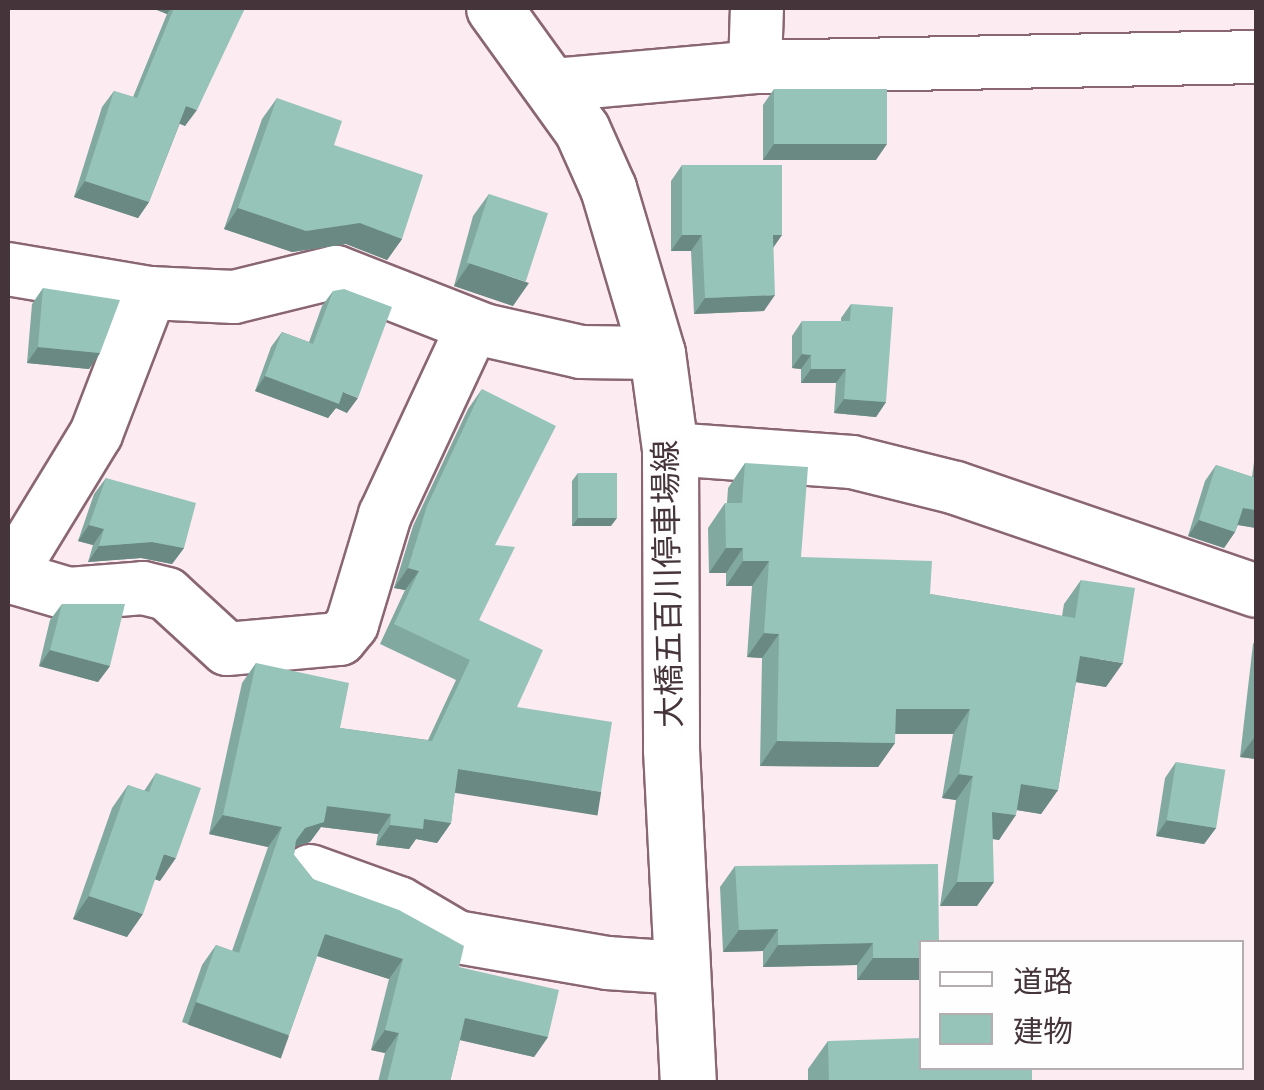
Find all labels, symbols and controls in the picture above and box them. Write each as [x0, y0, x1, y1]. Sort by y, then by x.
street label: 大橋五百川停車場線 [646, 440, 690, 728]
legend [919, 940, 1244, 1070]
text: 道路 [1013, 964, 1073, 999]
text: 建物 [1013, 1014, 1073, 1049]

